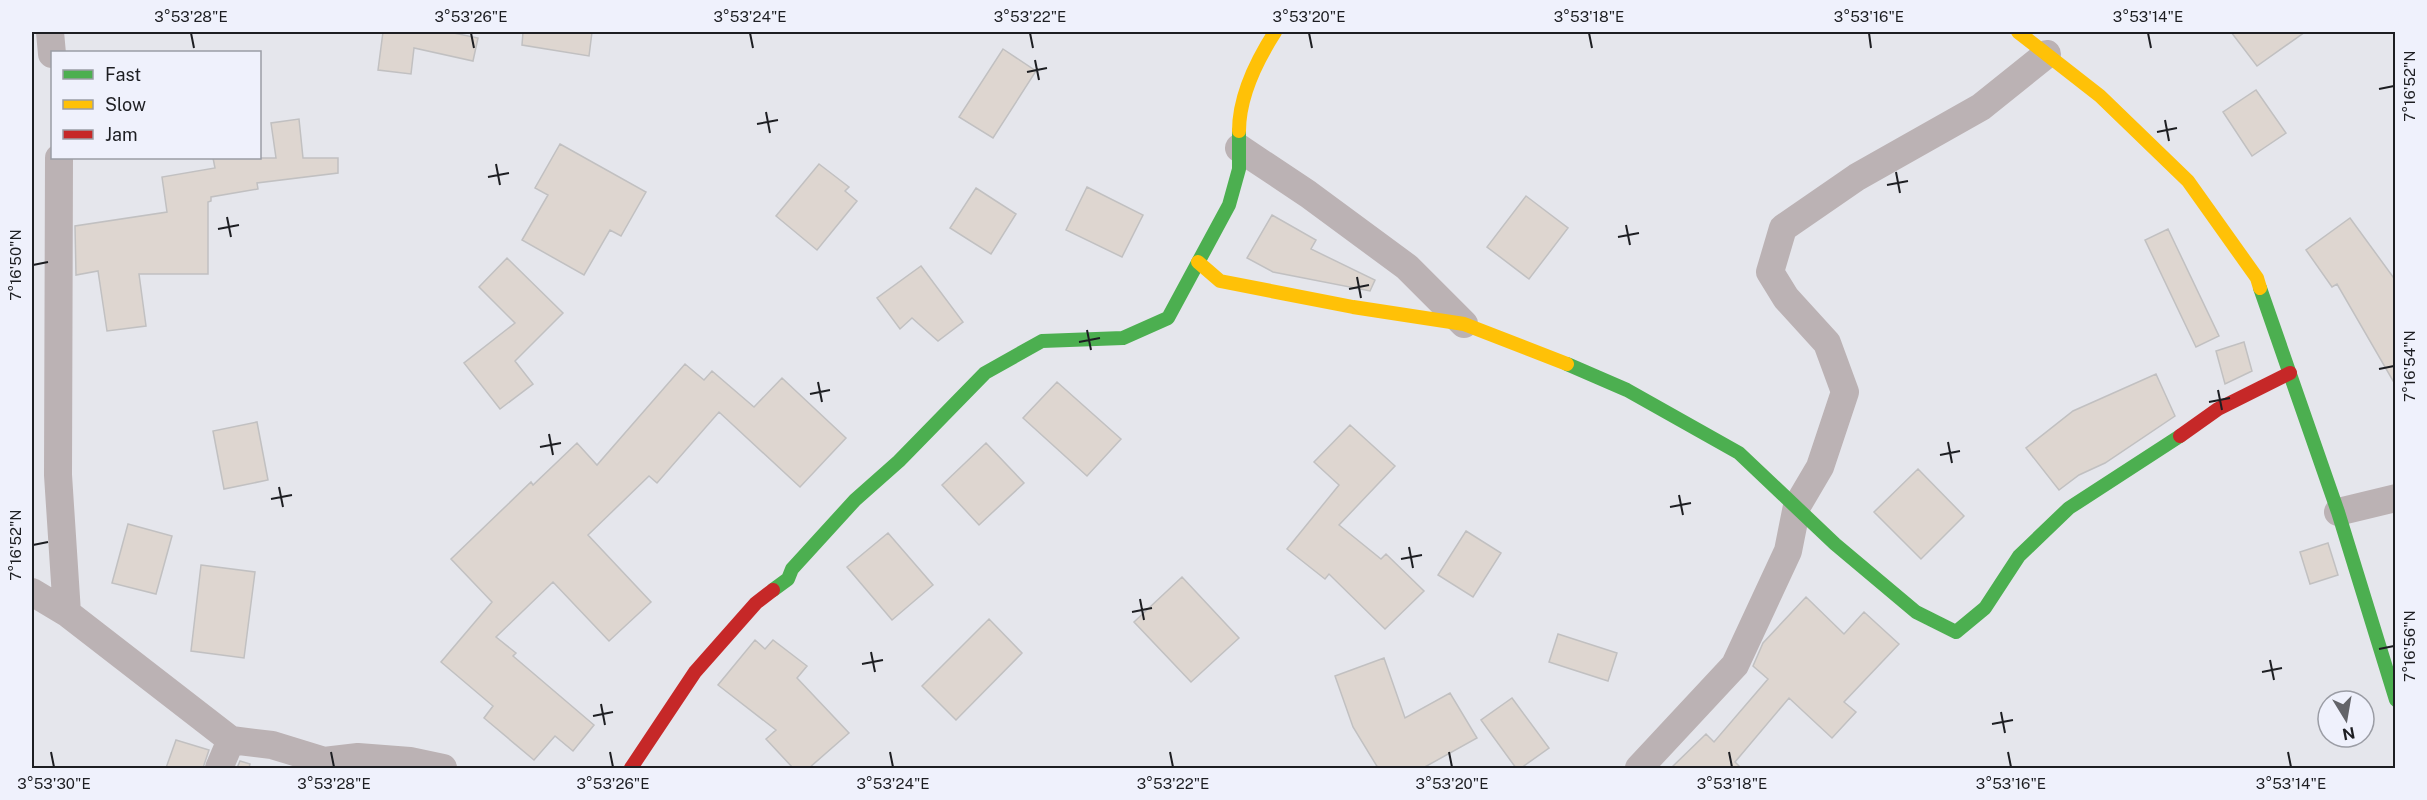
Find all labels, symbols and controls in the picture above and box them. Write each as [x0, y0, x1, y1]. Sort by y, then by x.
text: 3°53'28"E [154, 8, 228, 25]
text: 3°53'26"E [434, 8, 508, 25]
text: 3°53'24"E [713, 8, 787, 25]
text: 3°53'22"E [994, 8, 1066, 25]
text: 3°53'20"E [1273, 8, 1345, 25]
text: 3°53'18"E [1554, 8, 1624, 25]
text: 3°53'16"E [1834, 8, 1904, 25]
text: 3°53'14"E [2113, 8, 2183, 25]
text: 7°16'52"N [2401, 50, 2418, 122]
legend [51, 51, 261, 159]
text: Fast [105, 64, 141, 85]
text: Slow [105, 94, 146, 115]
text: Jam [105, 124, 138, 145]
text: 7°16'50"N [7, 229, 24, 301]
text: 7°16'54"N [2401, 330, 2418, 402]
text: 7°16'52"N [7, 509, 24, 581]
text: 7°16'56"N [2401, 610, 2418, 682]
north arrow [2316, 689, 2376, 749]
text: N [2341, 723, 2357, 744]
text: 3°53'30"E [17, 775, 91, 792]
text: 3°53'28"E [297, 775, 371, 792]
text: 3°53'26"E [576, 775, 650, 792]
text: 3°53'24"E [856, 775, 930, 792]
text: 3°53'22"E [1137, 775, 1209, 792]
text: 3°53'20"E [1416, 775, 1488, 792]
text: 3°53'18"E [1697, 775, 1767, 792]
text: 3°53'16"E [1976, 775, 2046, 792]
text: 3°53'14"E [2256, 775, 2326, 792]

